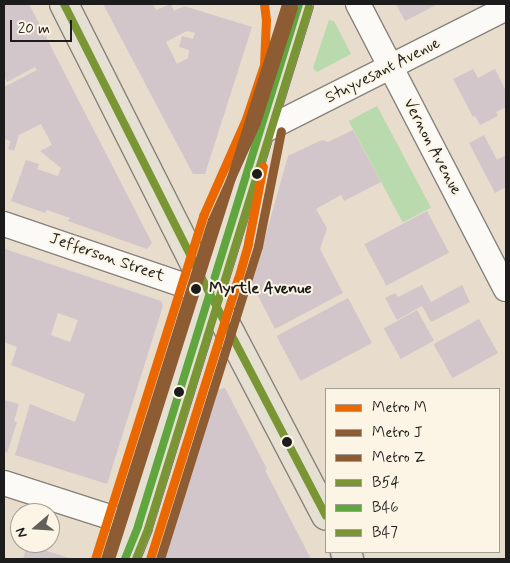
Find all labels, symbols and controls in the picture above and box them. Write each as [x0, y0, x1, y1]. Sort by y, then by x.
scale bar [12, 10, 75, 42]
text: 20 m [18, 19, 50, 39]
street label: Stuyvesant Avenue [321, 33, 445, 109]
street label: Vernon Avenue [399, 96, 465, 198]
unlabelled marker [252, 169, 262, 179]
street label: Jefferson Street [47, 229, 167, 287]
place label: Myrtle Avenue [209, 279, 314, 299]
marker: Myrtle Avenue [187, 280, 205, 298]
unlabelled marker [174, 387, 184, 397]
legend [325, 388, 500, 553]
text: Metro M [372, 398, 427, 418]
text: Metro J [372, 423, 423, 443]
unlabelled marker [282, 437, 292, 447]
text: Metro Z [372, 448, 425, 468]
text: B54 [372, 473, 400, 493]
text: B46 [372, 498, 399, 518]
north arrow [10, 503, 60, 553]
text: B47 [372, 523, 398, 543]
text: N [12, 525, 32, 540]

